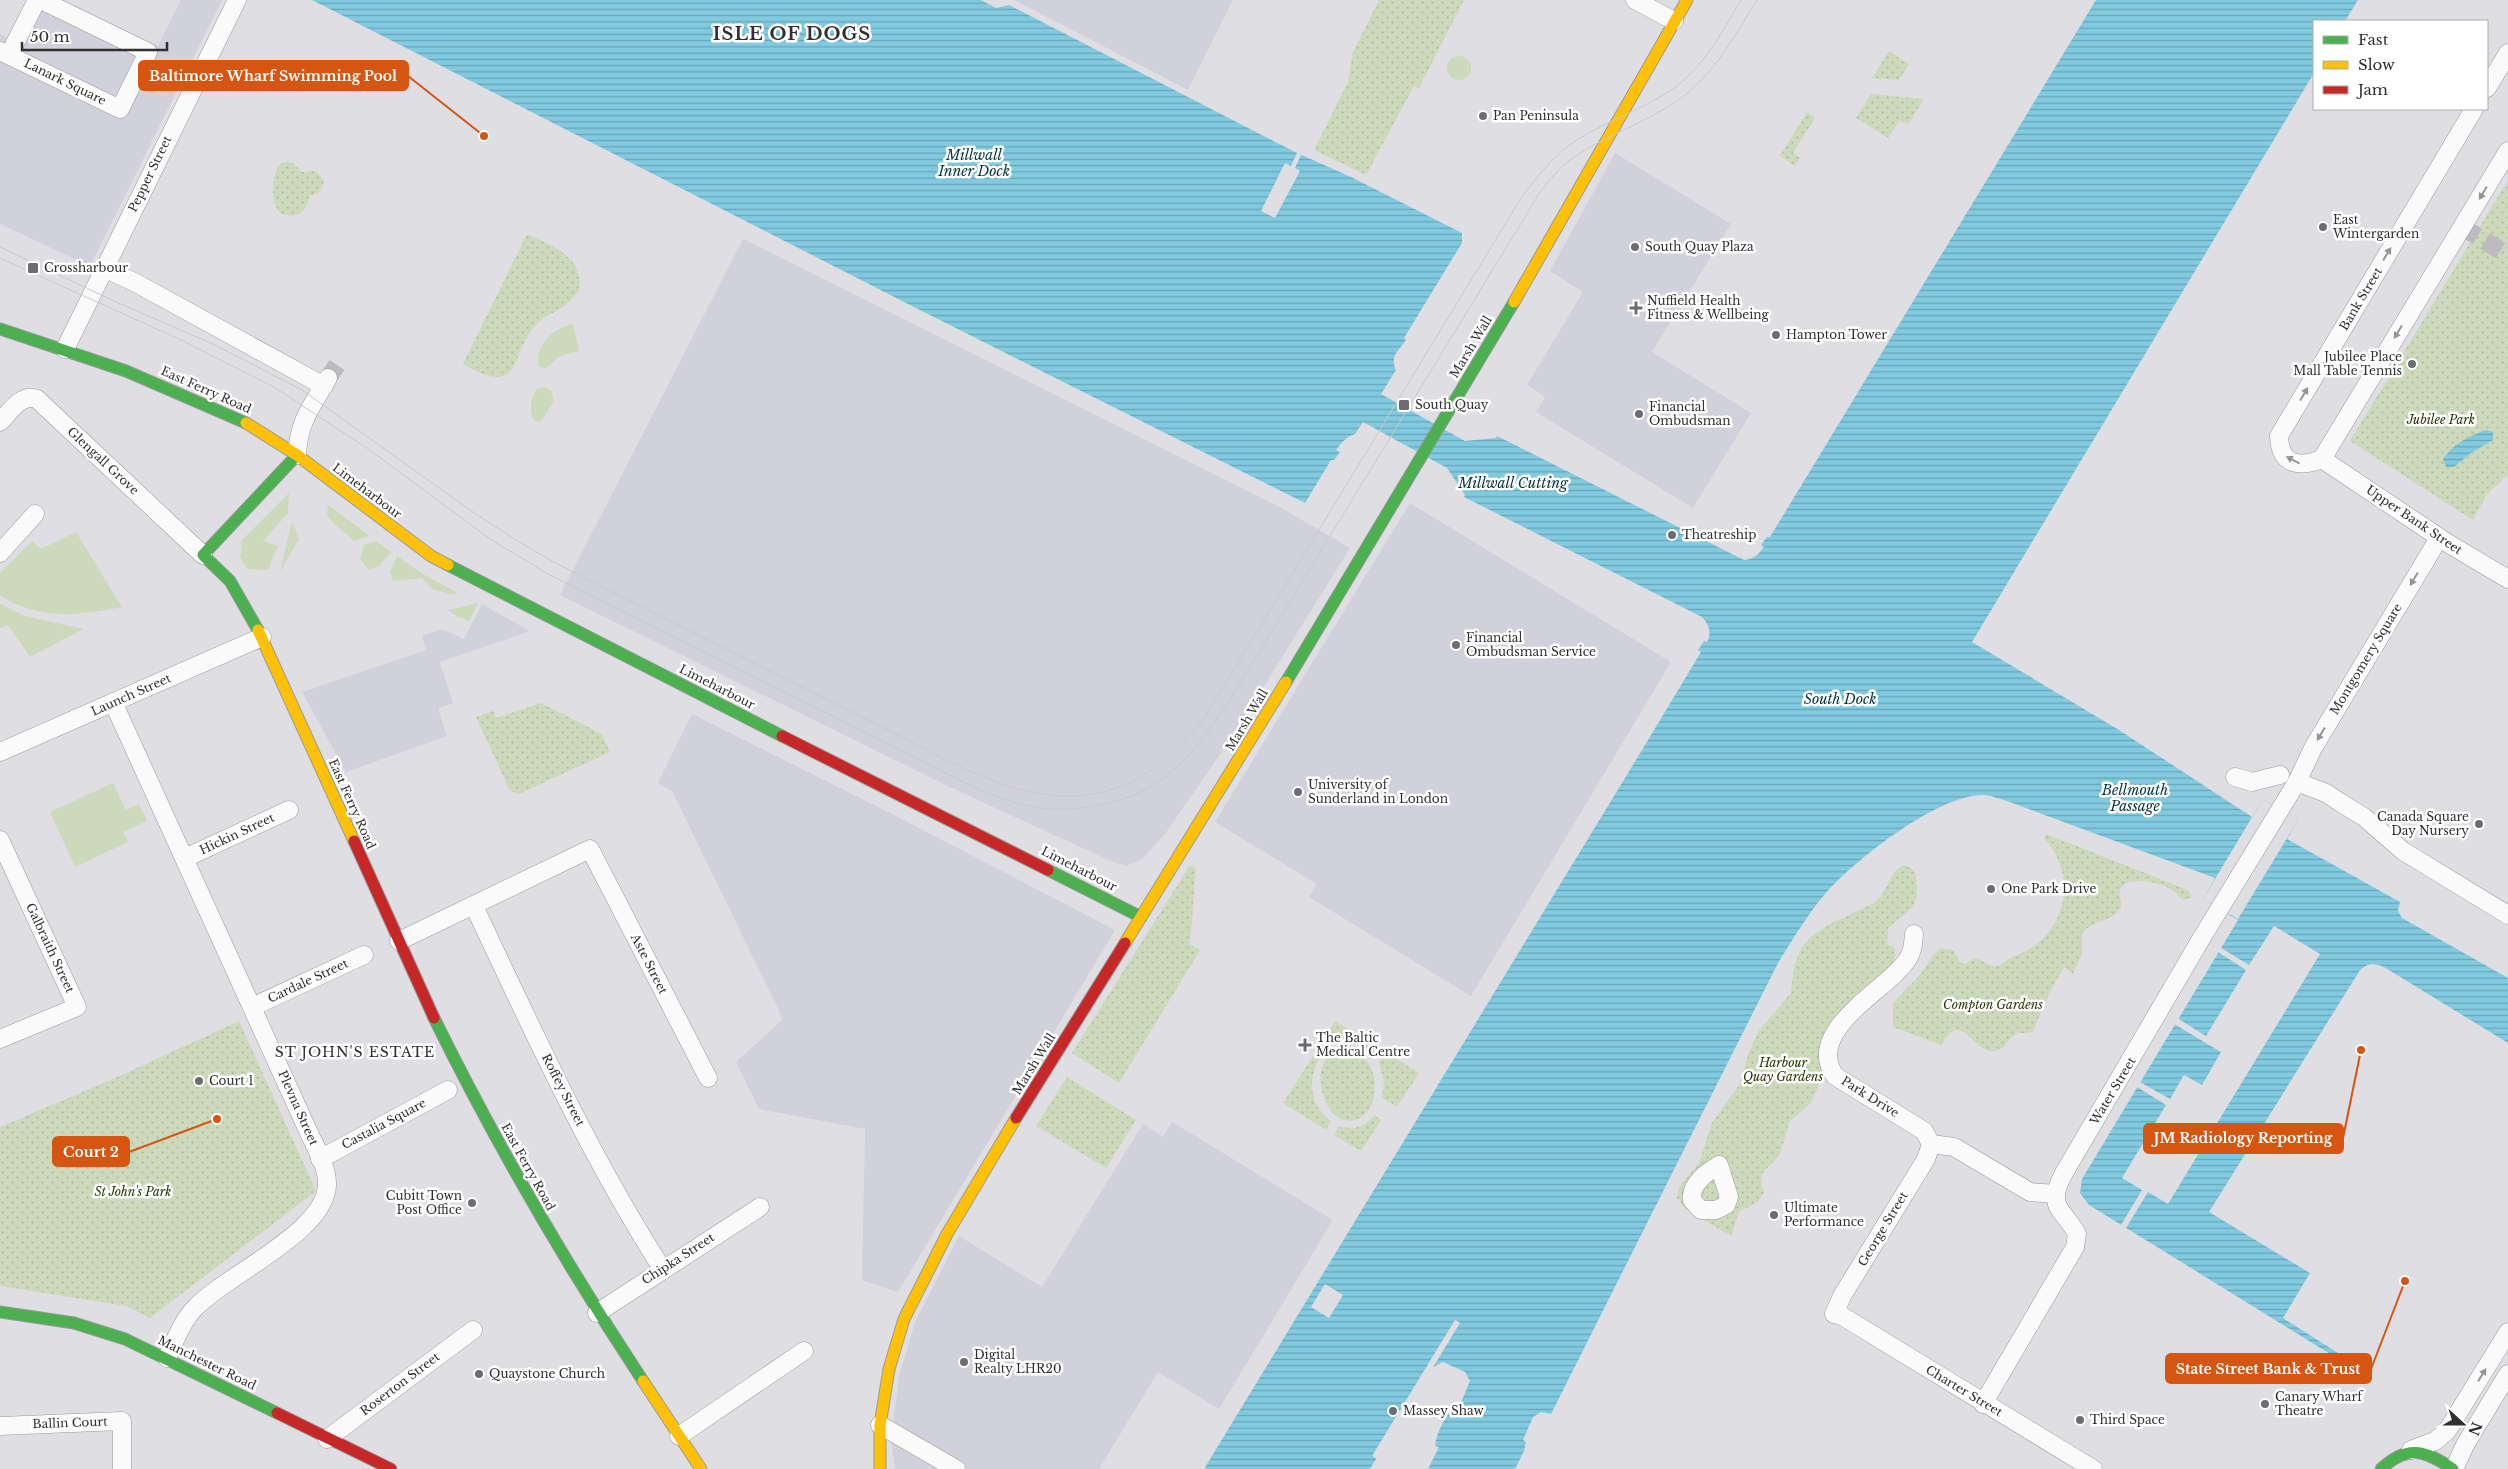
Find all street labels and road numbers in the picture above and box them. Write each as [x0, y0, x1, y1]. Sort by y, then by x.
street label: Lanark Square [22, 55, 109, 108]
street label: Pepper Street [125, 133, 175, 214]
street label: Bank Street [2336, 264, 2385, 333]
street label: Marsh Wall [1446, 313, 1495, 380]
street label: East Ferry Road [159, 363, 254, 416]
street label: Glengall Grove [65, 424, 142, 498]
street label: Limeharbour [330, 460, 405, 522]
street label: Upper Bank Street [2363, 482, 2466, 558]
street label: Montgomery Square [2326, 600, 2405, 717]
street label: Limeharbour [677, 661, 758, 712]
street label: Launch Street [88, 670, 174, 719]
street label: Marsh Wall [1222, 686, 1271, 753]
street label: East Ferry Road [326, 756, 379, 851]
street label: Hickin Street [197, 809, 277, 857]
street label: Limeharbour [1039, 843, 1120, 894]
street label: Galbraith Street [23, 900, 78, 996]
street label: Aste Street [627, 930, 671, 997]
street label: Cardale Street [265, 955, 351, 1006]
street label: Marsh Wall [1009, 1030, 1058, 1097]
street label: Roffey Street [539, 1051, 588, 1129]
street label: Water Street [2086, 1054, 2139, 1128]
street label: Plevna Street [275, 1068, 322, 1148]
street label: Park Drive [1839, 1073, 1902, 1120]
street label: Castalia Square [339, 1095, 429, 1152]
street label: East Ferry Road [498, 1121, 559, 1213]
street label: George Street [1854, 1188, 1911, 1269]
street label: Chipka Street [639, 1229, 717, 1288]
street label: Manchester Road [156, 1332, 259, 1393]
street label: Roserton Street [357, 1349, 443, 1418]
street label: Charter Street [1923, 1362, 2006, 1420]
street label: Ballin Court [32, 1414, 108, 1431]

